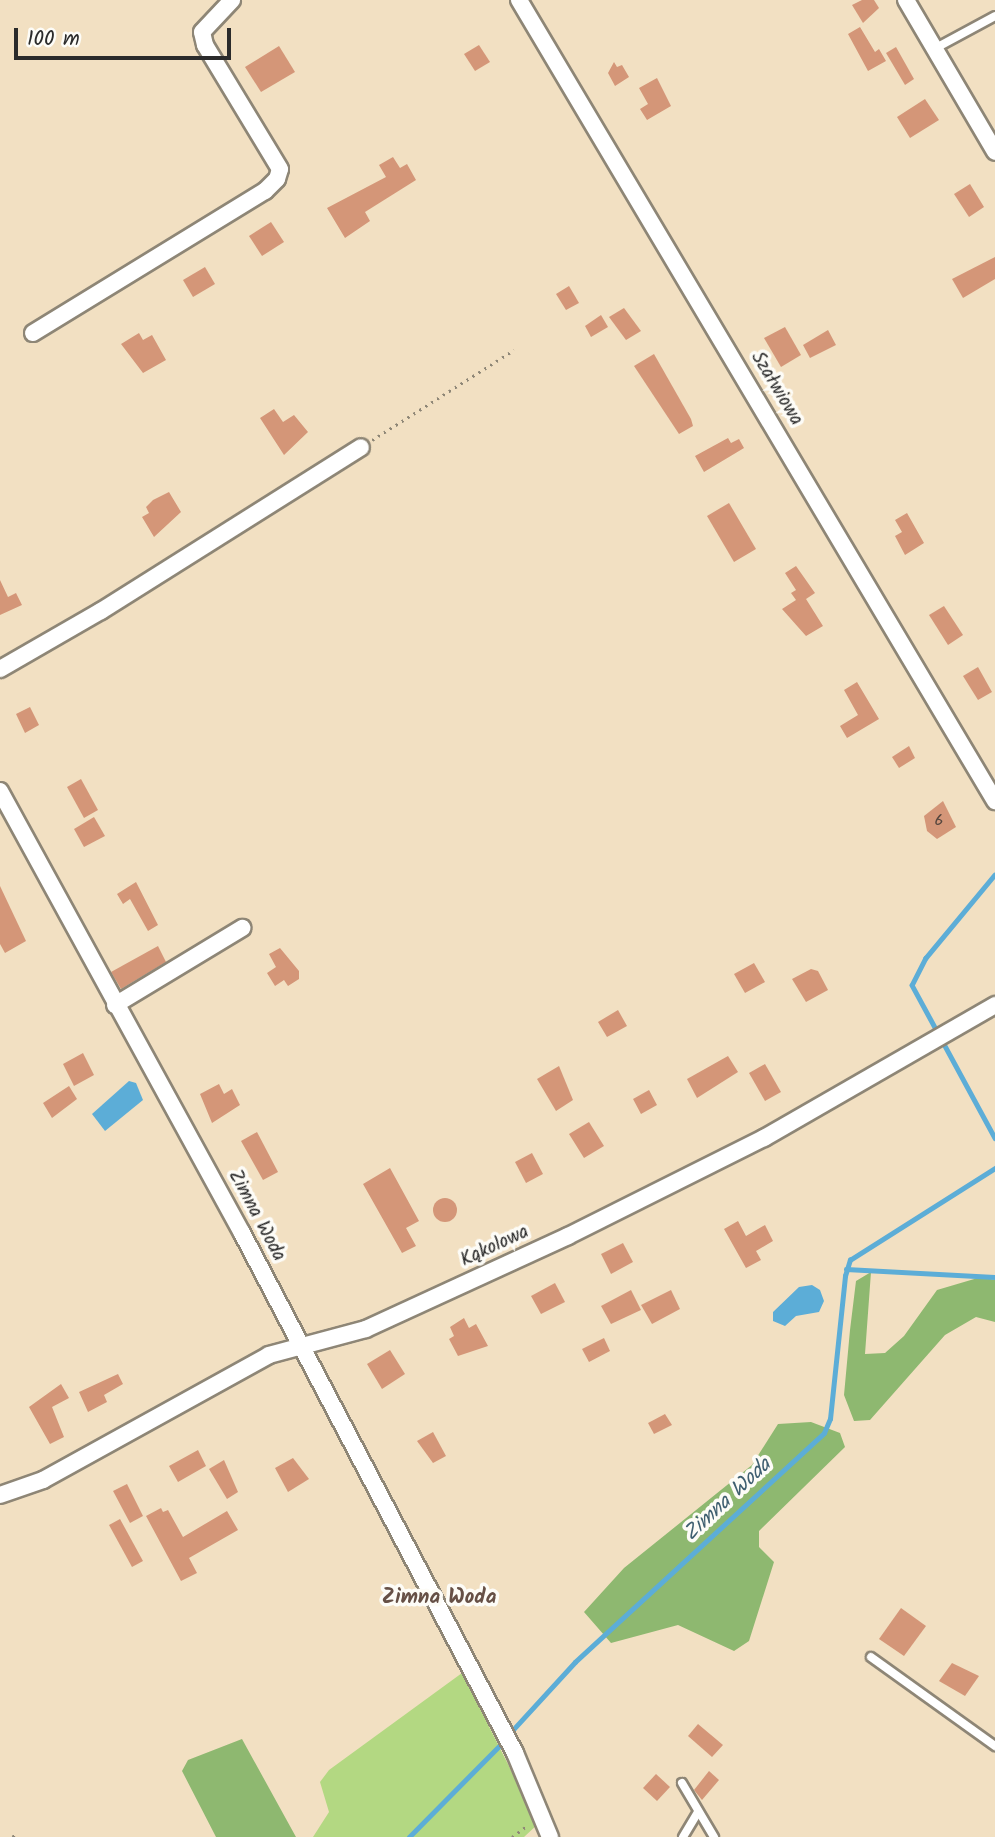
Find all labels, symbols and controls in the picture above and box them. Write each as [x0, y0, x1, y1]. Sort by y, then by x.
scale bar [18, 14, 234, 58]
text: 100 m [27, 23, 80, 56]
street label: Szałwiowa [745, 348, 807, 430]
house number: 6 [935, 811, 943, 831]
street label: Zimna Woda [222, 1167, 290, 1265]
street label: Kąkolowa [457, 1221, 533, 1273]
water label: Zimna Woda [679, 1453, 777, 1547]
district label: Zimna Woda [382, 1585, 496, 1611]

